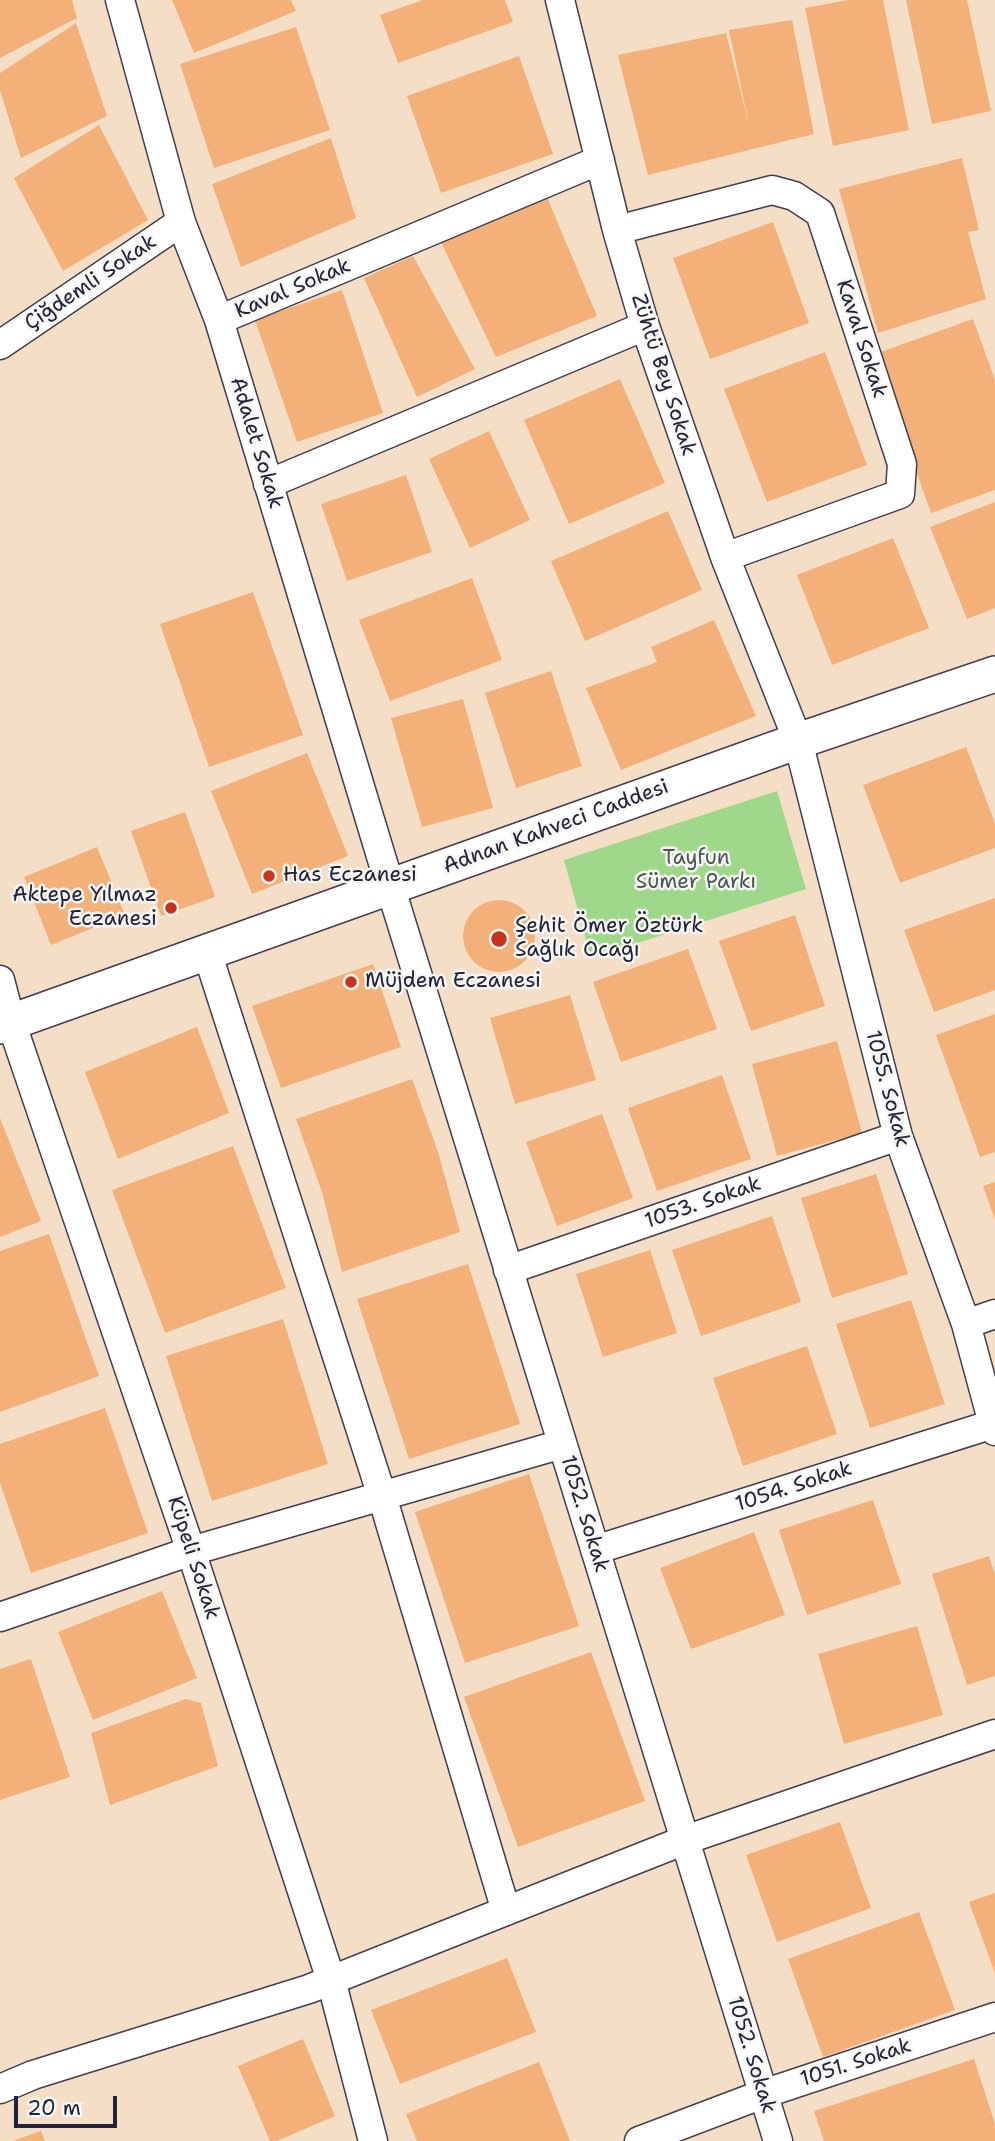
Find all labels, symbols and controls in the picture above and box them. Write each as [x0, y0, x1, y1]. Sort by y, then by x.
street label: Çiğdemli Sokak [20, 230, 162, 336]
street label: Kaval Sokak [231, 253, 355, 325]
street label: Kaval Sokak [830, 277, 892, 401]
street label: Zühtü Bey Sokak [625, 291, 701, 459]
street label: Adalet Sokak [224, 374, 288, 512]
street label: Adnan Kahveci Caddesi [440, 774, 672, 880]
park label: Tayfun Sümer Parkı [636, 846, 756, 896]
place label: Has Eczanesi [283, 863, 417, 889]
marker: Has Eczanesi [261, 868, 277, 884]
place label: Aktepe Yılmaz Eczanesi [12, 883, 157, 933]
marker: Aktepe Yılmaz Eczanesi [163, 900, 179, 916]
place label: Şehit Ömer Öztürk Sağlık Ocağı [515, 914, 703, 964]
marker: Şehit Ömer Öztürk Sağlık Ocağı [489, 929, 509, 949]
place label: Müjdem Eczanesi [365, 969, 541, 995]
marker: Müjdem Eczanesi [343, 974, 359, 990]
street label: 1055. Sokak [859, 1028, 915, 1150]
street label: 1053. Sokak [642, 1171, 764, 1235]
street label: 1052. Sokak [554, 1452, 614, 1576]
street label: 1054. Sokak [732, 1456, 856, 1518]
street label: Küpeli Sokak [161, 1493, 225, 1623]
street label: 1052. Sokak [721, 1993, 781, 2117]
street label: 1051. Sokak [797, 2033, 915, 2093]
scale bar [18, 2082, 121, 2126]
text: 20 m [27, 2094, 81, 2122]

